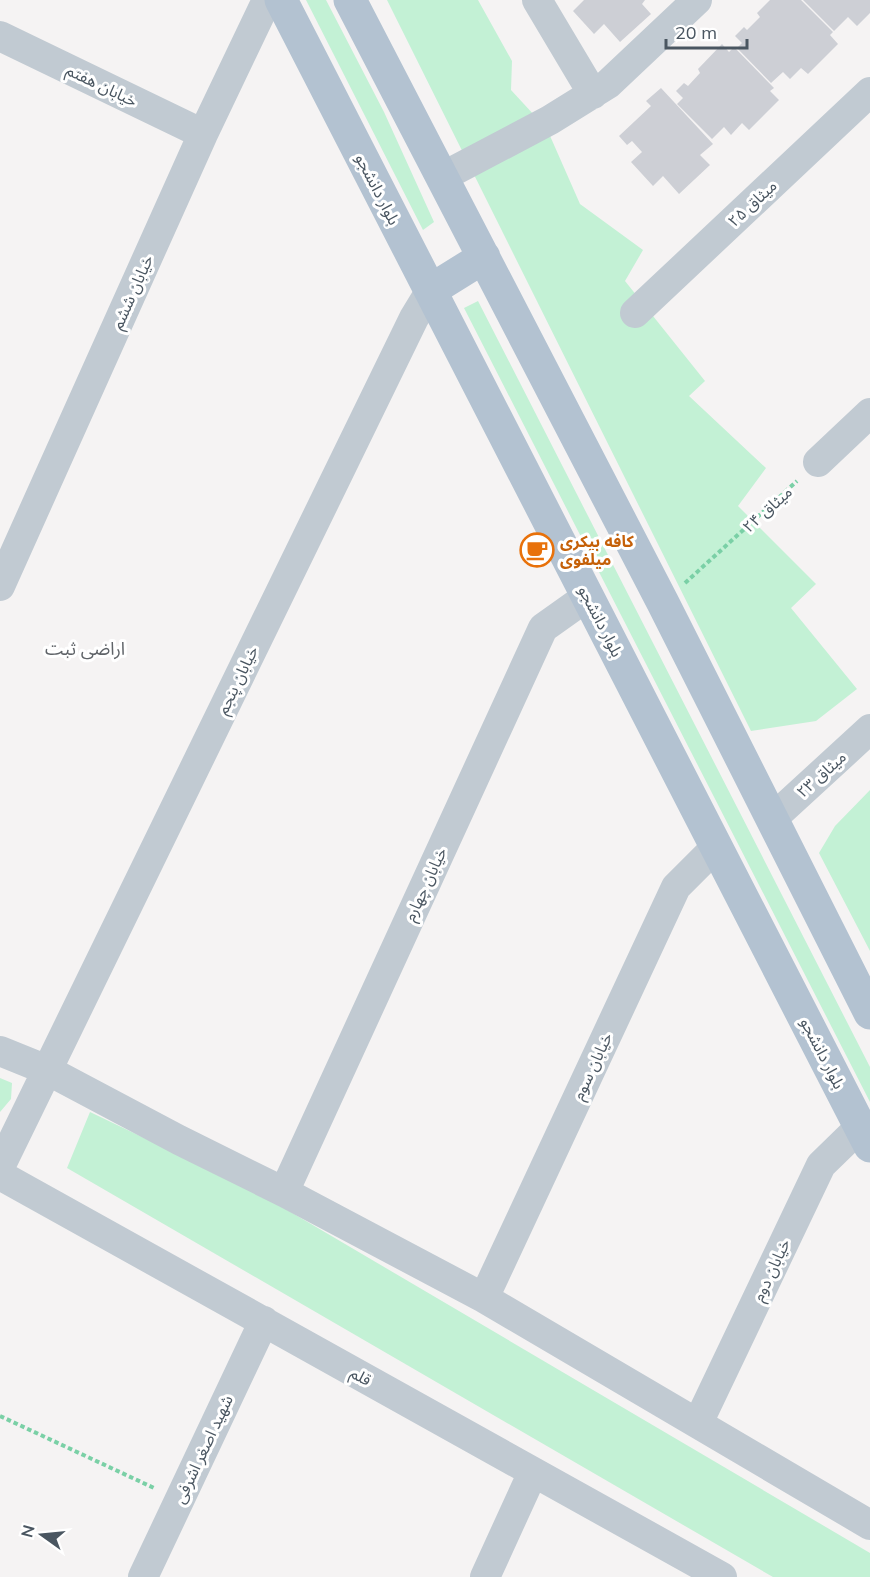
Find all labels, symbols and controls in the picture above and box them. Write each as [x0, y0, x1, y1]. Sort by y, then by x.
scale bar [666, 12, 747, 50]
text: 20 m [675, 21, 717, 44]
street label: خیابان هفتم [62, 59, 141, 113]
street label: بلوار دانشجو [351, 150, 405, 228]
street label: میثاق ۲۵ [723, 175, 781, 231]
street label: خیابان ششم [107, 252, 160, 334]
street label: میثاق ۲۴ [738, 482, 796, 536]
place label: کافه بیکری میلفوی [560, 531, 635, 569]
cafe icon: کافه بیکری میلفوی [519, 532, 555, 568]
street label: بلوار دانشجو [574, 582, 628, 660]
district label: اراضی ثبت [45, 637, 125, 660]
street label: خیابان پنجم [212, 643, 265, 719]
street label: میثاق ۲۳ [792, 747, 850, 801]
street label: خیابان چهارم [399, 844, 454, 925]
street label: بلوار دانشجو [796, 1014, 850, 1092]
street label: خیابان سوم [568, 1029, 619, 1104]
street label: خیابان دوم [748, 1236, 797, 1306]
street label: قلم [346, 1362, 375, 1392]
street label: شهید اصغر اشرفی [169, 1391, 237, 1507]
north arrow [12, 1505, 72, 1565]
text: N [16, 1523, 39, 1540]

